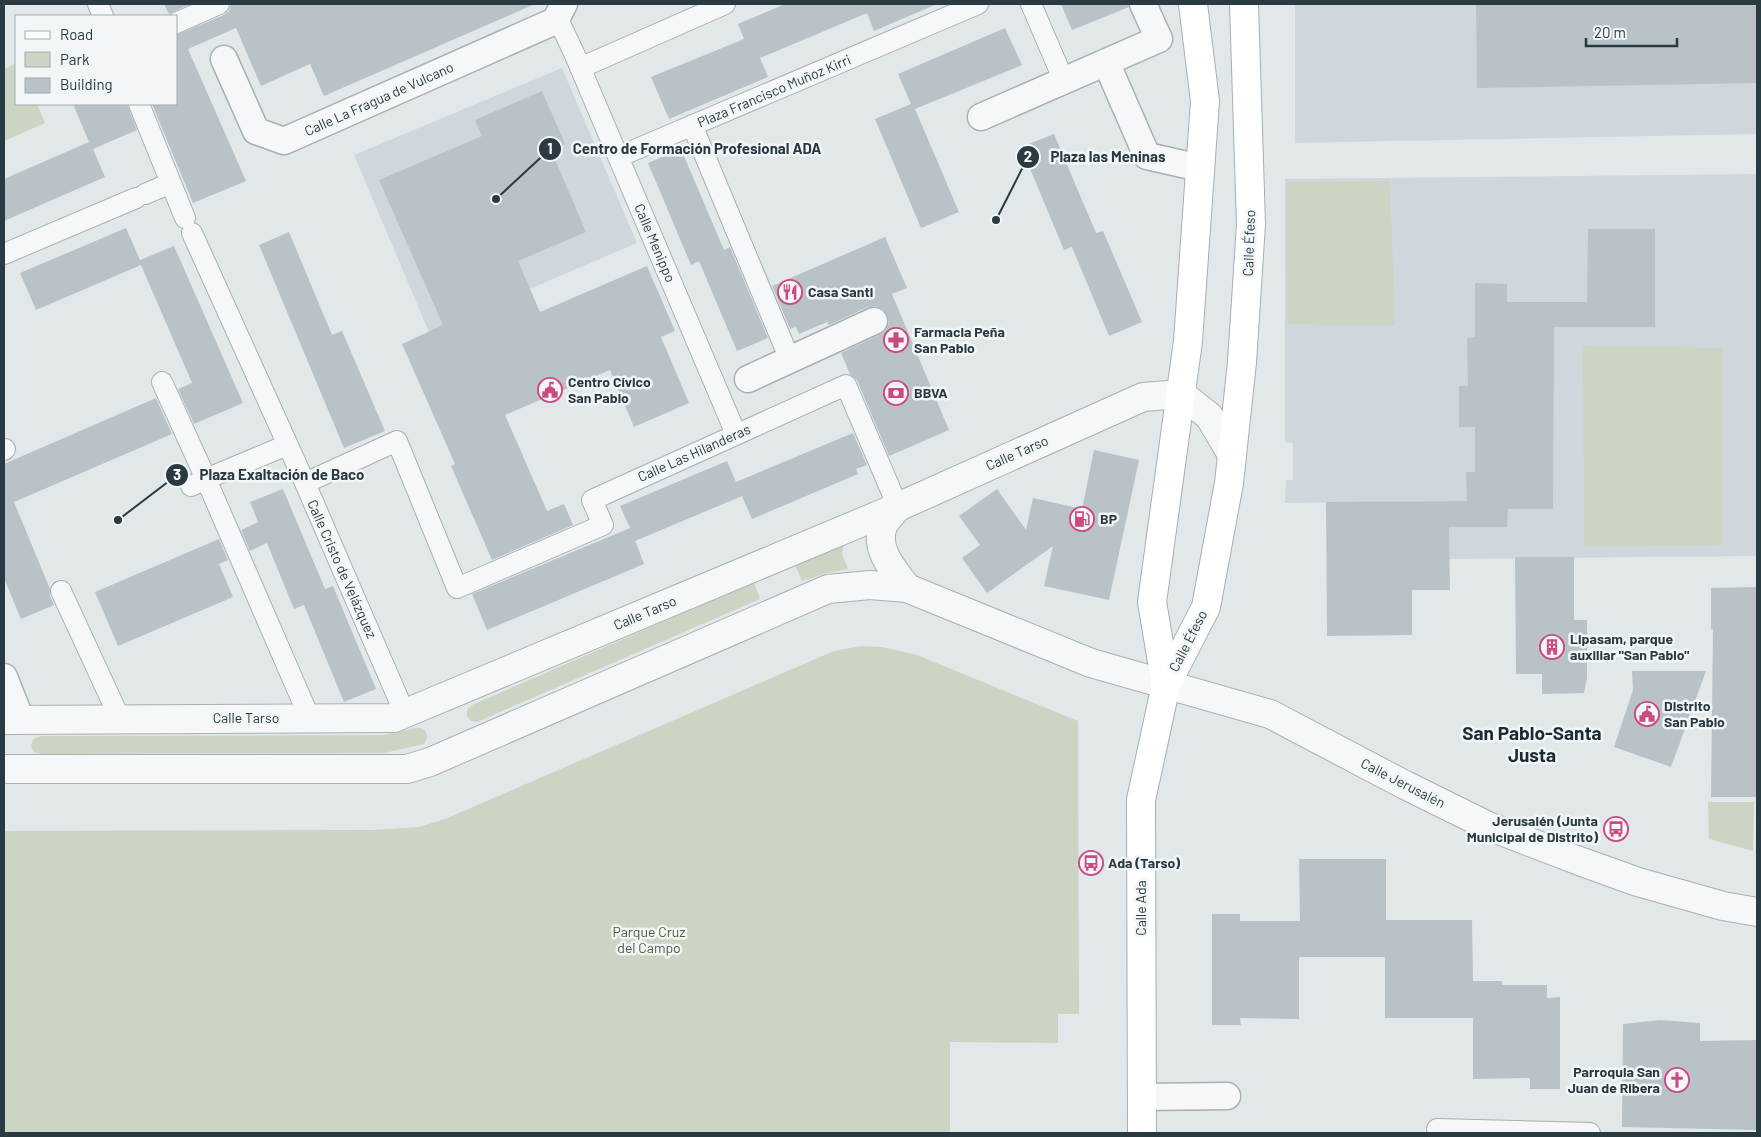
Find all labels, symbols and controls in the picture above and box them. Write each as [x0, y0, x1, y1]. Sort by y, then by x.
legend [15, 15, 178, 105]
scale bar [1586, 15, 1677, 47]
text: 20 m [1594, 23, 1626, 41]
text: Road [60, 25, 93, 43]
text: Park [60, 50, 90, 68]
street label: Plaza Francisco Muñoz Kirri [694, 50, 853, 131]
street label: Calle La Fragua de Vulcano [302, 58, 456, 139]
text: Building [60, 75, 113, 93]
callout: Centro de Formación Profesional ADA [537, 134, 831, 164]
text: 1 [547, 139, 553, 157]
text: Centro de Formación Profesional ADA [573, 139, 821, 157]
callout: Plaza las Meninas [1016, 142, 1176, 172]
text: 2 [1024, 147, 1032, 165]
text: Plaza las Meninas [1050, 147, 1166, 165]
street label: Calle Menippo [631, 201, 680, 285]
street label: Calle Éfeso [1239, 209, 1258, 277]
restaurant icon: Casa Santi [777, 279, 803, 305]
place label: Casa Santi [808, 283, 873, 300]
place label: Farmacia Peña San Pablo [914, 323, 1005, 356]
pharmacy icon: Farmacia Peña San Pablo [883, 327, 909, 353]
place label: Centro Cívico San Pablo [568, 373, 651, 406]
public building icon: Centro Cívico San Pablo [537, 377, 563, 403]
bank icon: BBVA [883, 380, 909, 406]
place label: BBVA [914, 384, 948, 401]
street label: Calle Las Hilanderas [635, 420, 753, 485]
street label: Calle Tarso [983, 431, 1051, 474]
callout: Plaza Exaltación de Baco [164, 460, 374, 490]
text: 3 [173, 465, 181, 483]
text: Plaza Exaltación de Baco [200, 465, 364, 483]
street label: Calle Cristo de Velázquez [304, 497, 381, 641]
fuel station icon: BP [1069, 506, 1095, 532]
place label: BP [1100, 510, 1117, 527]
street label: Calle Tarso [611, 592, 679, 633]
street label: Calle Éfeso [1165, 607, 1210, 674]
place label: Lipasam, parque auxiliar "San Pablo" [1570, 630, 1689, 663]
building icon: Lipasam, parque auxiliar "San Pablo" [1539, 634, 1565, 660]
place label: Distrito San Pablo [1664, 697, 1725, 730]
public building icon: Distrito San Pablo [1634, 701, 1660, 727]
street label: Calle Tarso [213, 709, 279, 726]
district label: San Pablo-Santa Justa [1462, 721, 1602, 766]
street label: Calle Jerusalén [1358, 754, 1448, 811]
place label: Jerusalén (Junta Municipal de Distrito) [1467, 812, 1598, 845]
bus stop icon: Jerusalén (Junta Municipal de Distrito) [1603, 816, 1629, 842]
bus stop icon: Ada (Tarso) [1078, 850, 1104, 876]
place label: Ada (Tarso) [1108, 854, 1180, 871]
street label: Calle Ada [1132, 880, 1149, 936]
park label: Parque Cruz del Campo [612, 923, 686, 956]
place label: Parroquia San Juan de Ribera [1568, 1063, 1660, 1096]
church icon: Parroquia San Juan de Ribera [1664, 1067, 1690, 1093]

